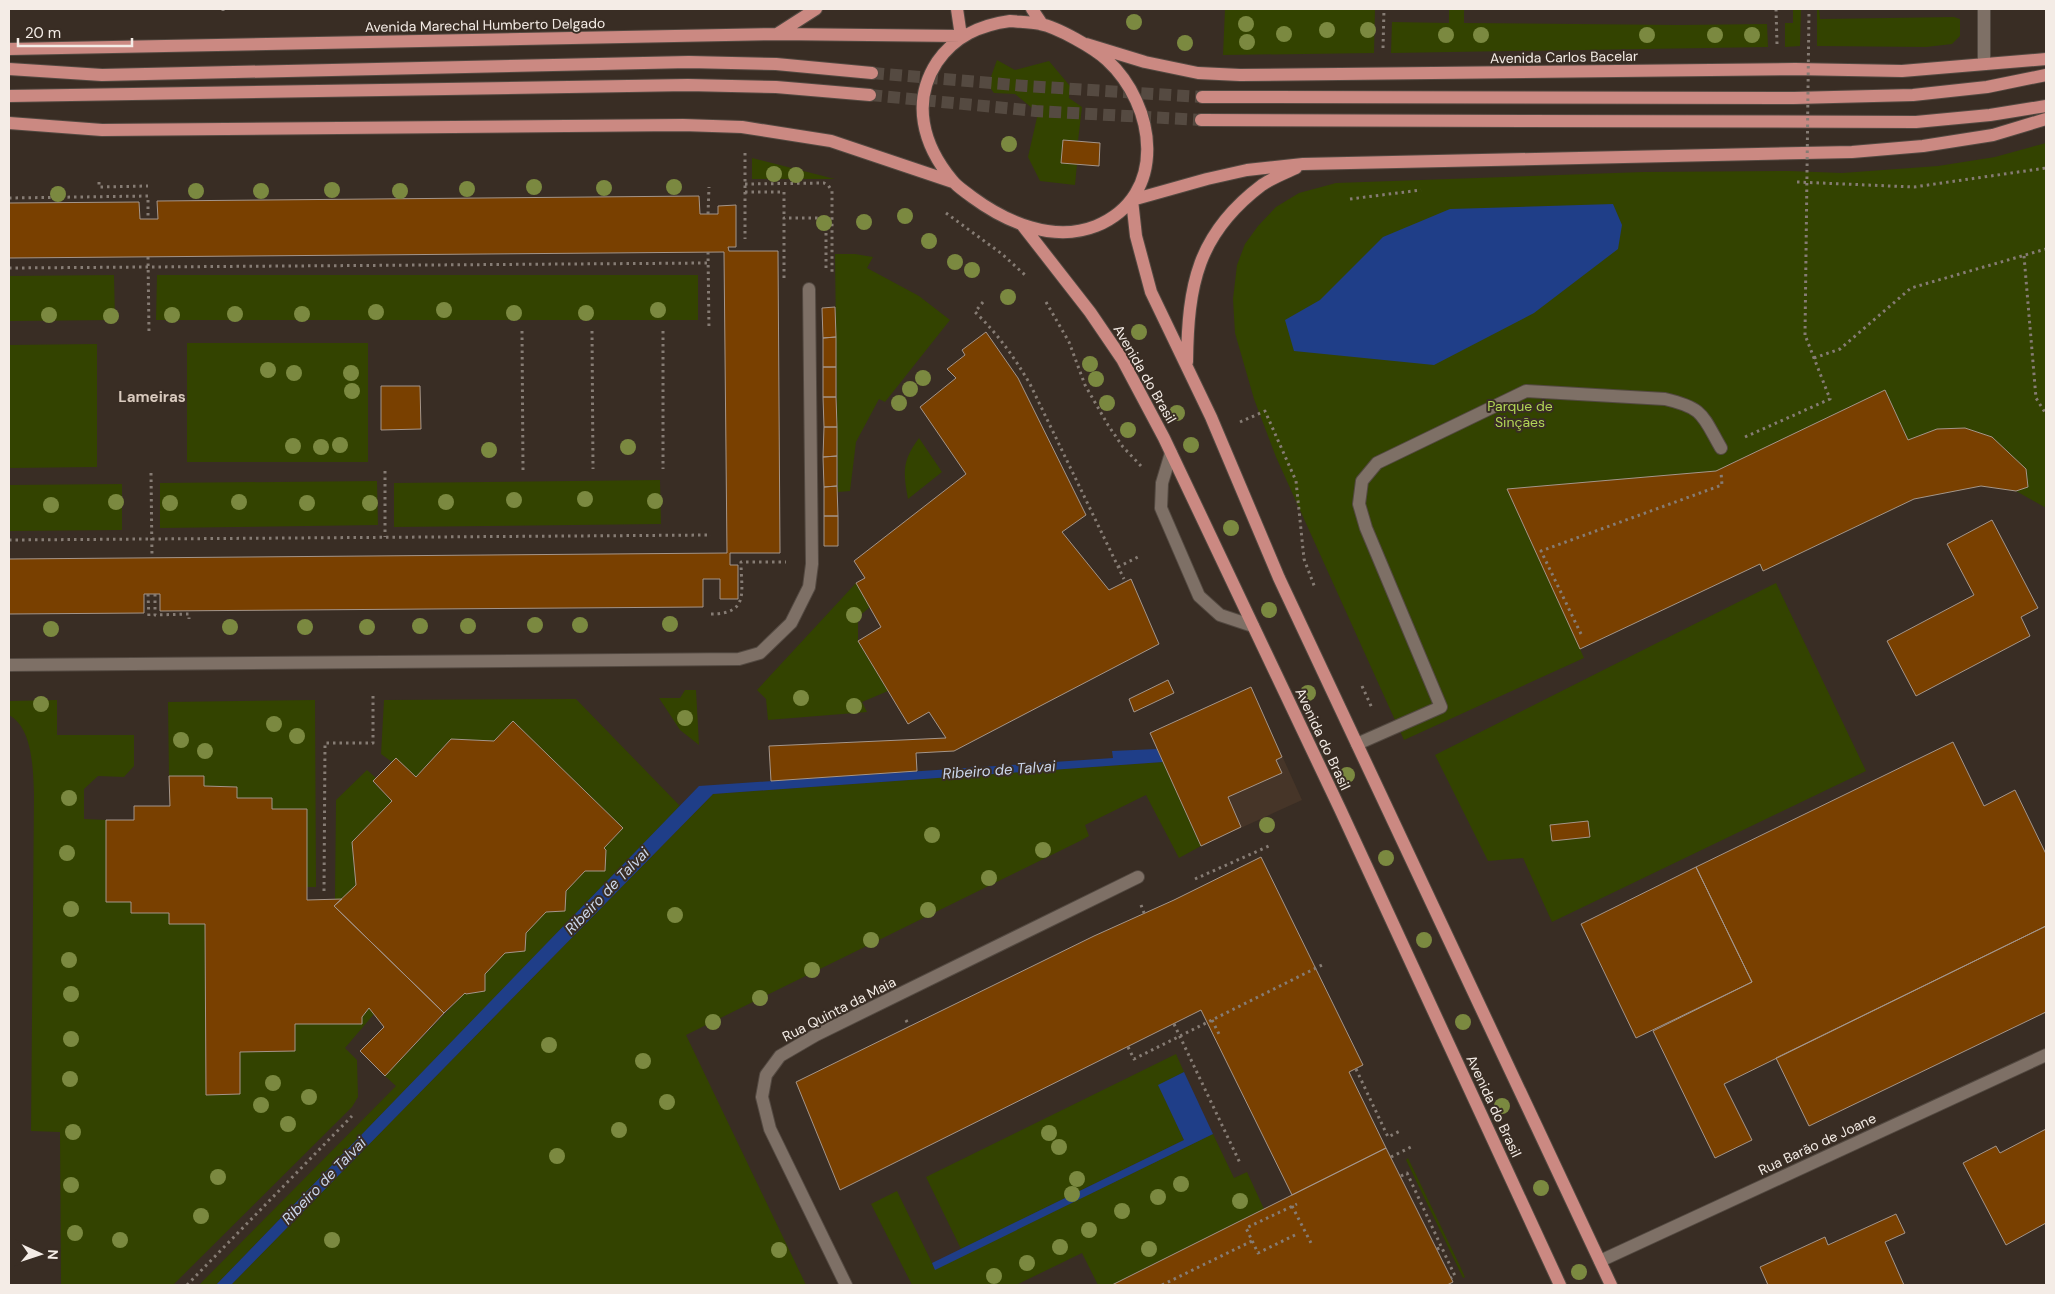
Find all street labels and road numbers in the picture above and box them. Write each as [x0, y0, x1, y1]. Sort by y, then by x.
street label: Avenida Marechal Humberto Delgado [365, 14, 605, 36]
street label: Avenida Carlos Bacelar [1490, 47, 1638, 67]
street label: Avenida do Brasil [1110, 322, 1180, 426]
street label: Avenida do Brasil [1291, 685, 1355, 793]
street label: Rua Quinta da Maia [779, 973, 899, 1045]
street label: Avenida do Brasil [1462, 1052, 1526, 1160]
street label: Rua Barão de Joane [1755, 1109, 1879, 1179]

